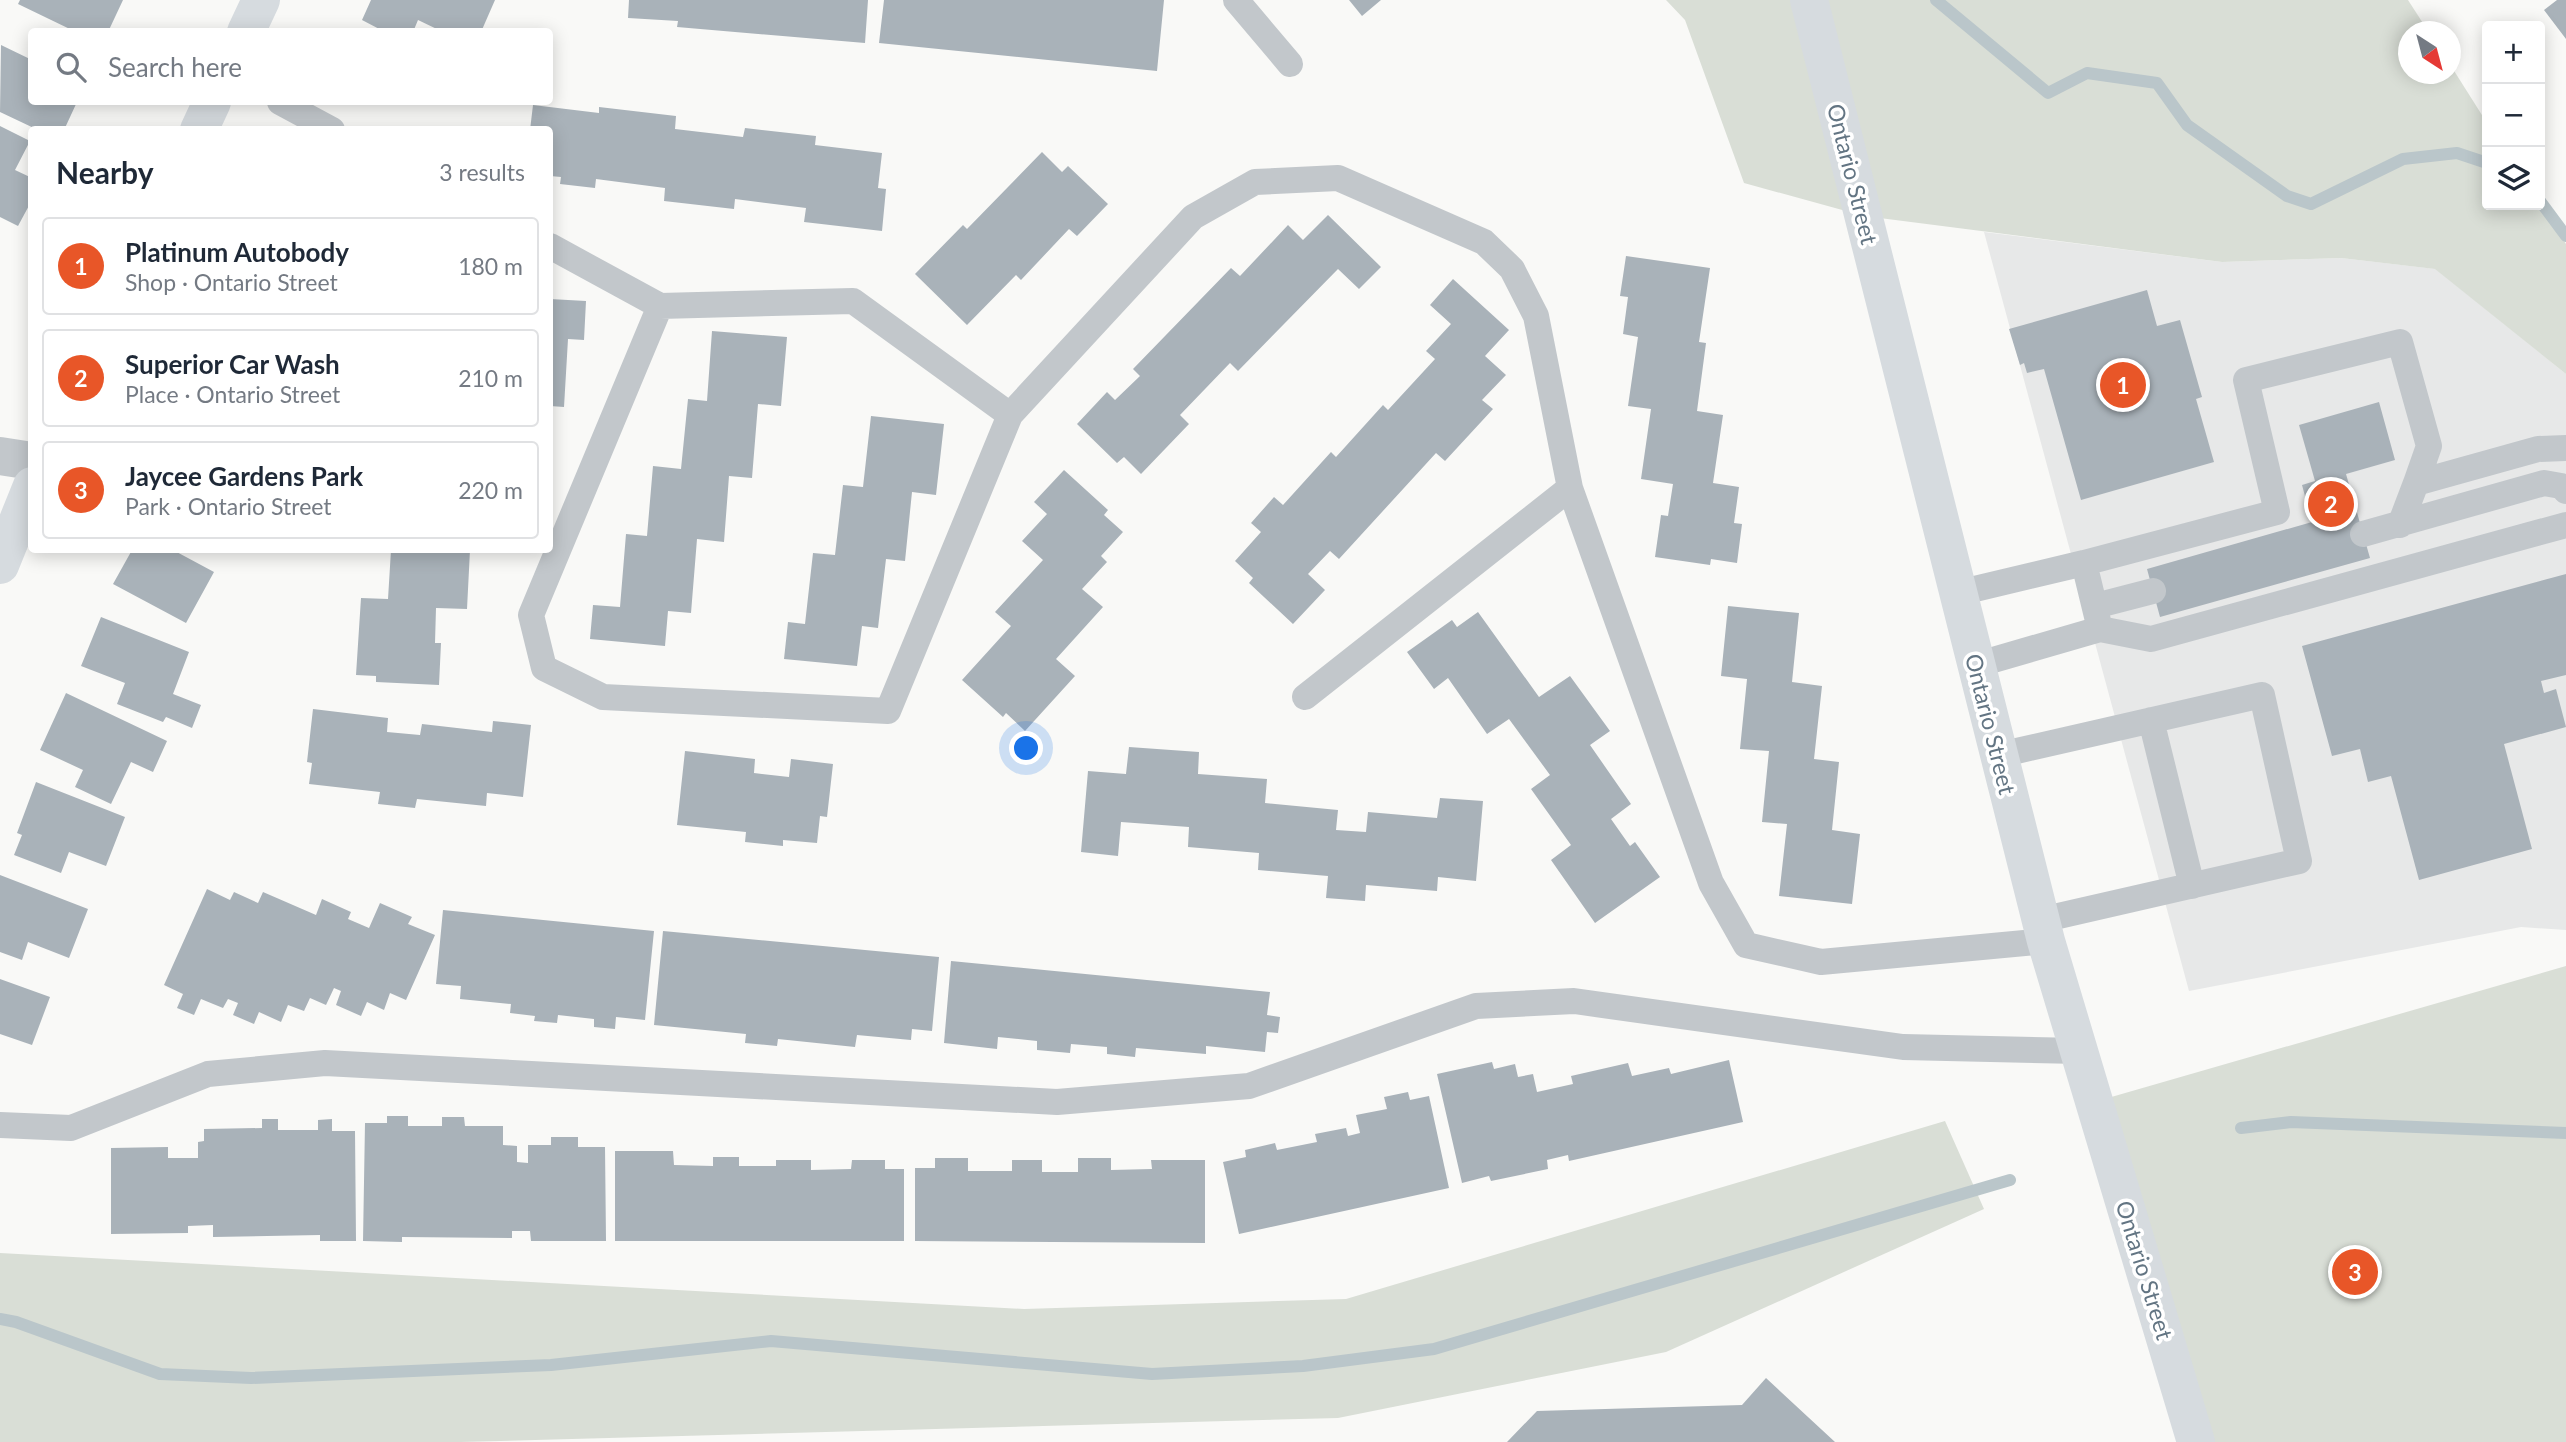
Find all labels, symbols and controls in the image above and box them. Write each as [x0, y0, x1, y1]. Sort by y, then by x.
north arrow [2398, 21, 2461, 84]
map controls [2482, 21, 2545, 210]
button: + [2482, 21, 2545, 84]
search box [28, 28, 553, 105]
icon: search [52, 48, 90, 86]
text: Search here [108, 51, 242, 83]
button: − [2482, 84, 2545, 147]
street label: Ontario Street [1822, 101, 1884, 248]
button: layers [2482, 147, 2545, 210]
text: Nearby [56, 154, 154, 190]
text: 3 results [439, 158, 525, 186]
text: Platinum Autobody [125, 236, 349, 268]
text: 1 [74, 252, 88, 280]
text: 180 m [458, 252, 523, 280]
text: Shop · Ontario Street [125, 268, 338, 296]
text: Superior Car Wash [125, 348, 340, 380]
pin: 1 [2100, 359, 2146, 411]
text: 2 [74, 364, 88, 392]
text: 210 m [458, 364, 523, 392]
text: Place · Ontario Street [125, 380, 340, 408]
text: Jaycee Gardens Park [125, 460, 363, 492]
text: 3 [74, 476, 88, 504]
text: 220 m [458, 476, 523, 504]
pin: 2 [2308, 478, 2354, 530]
text: Park · Ontario Street [125, 492, 332, 520]
street label: Ontario Street [1960, 651, 2022, 798]
your location [1009, 731, 1043, 765]
street label: Ontario Street [2111, 1197, 2180, 1344]
pin: 3 [2332, 1246, 2378, 1298]

